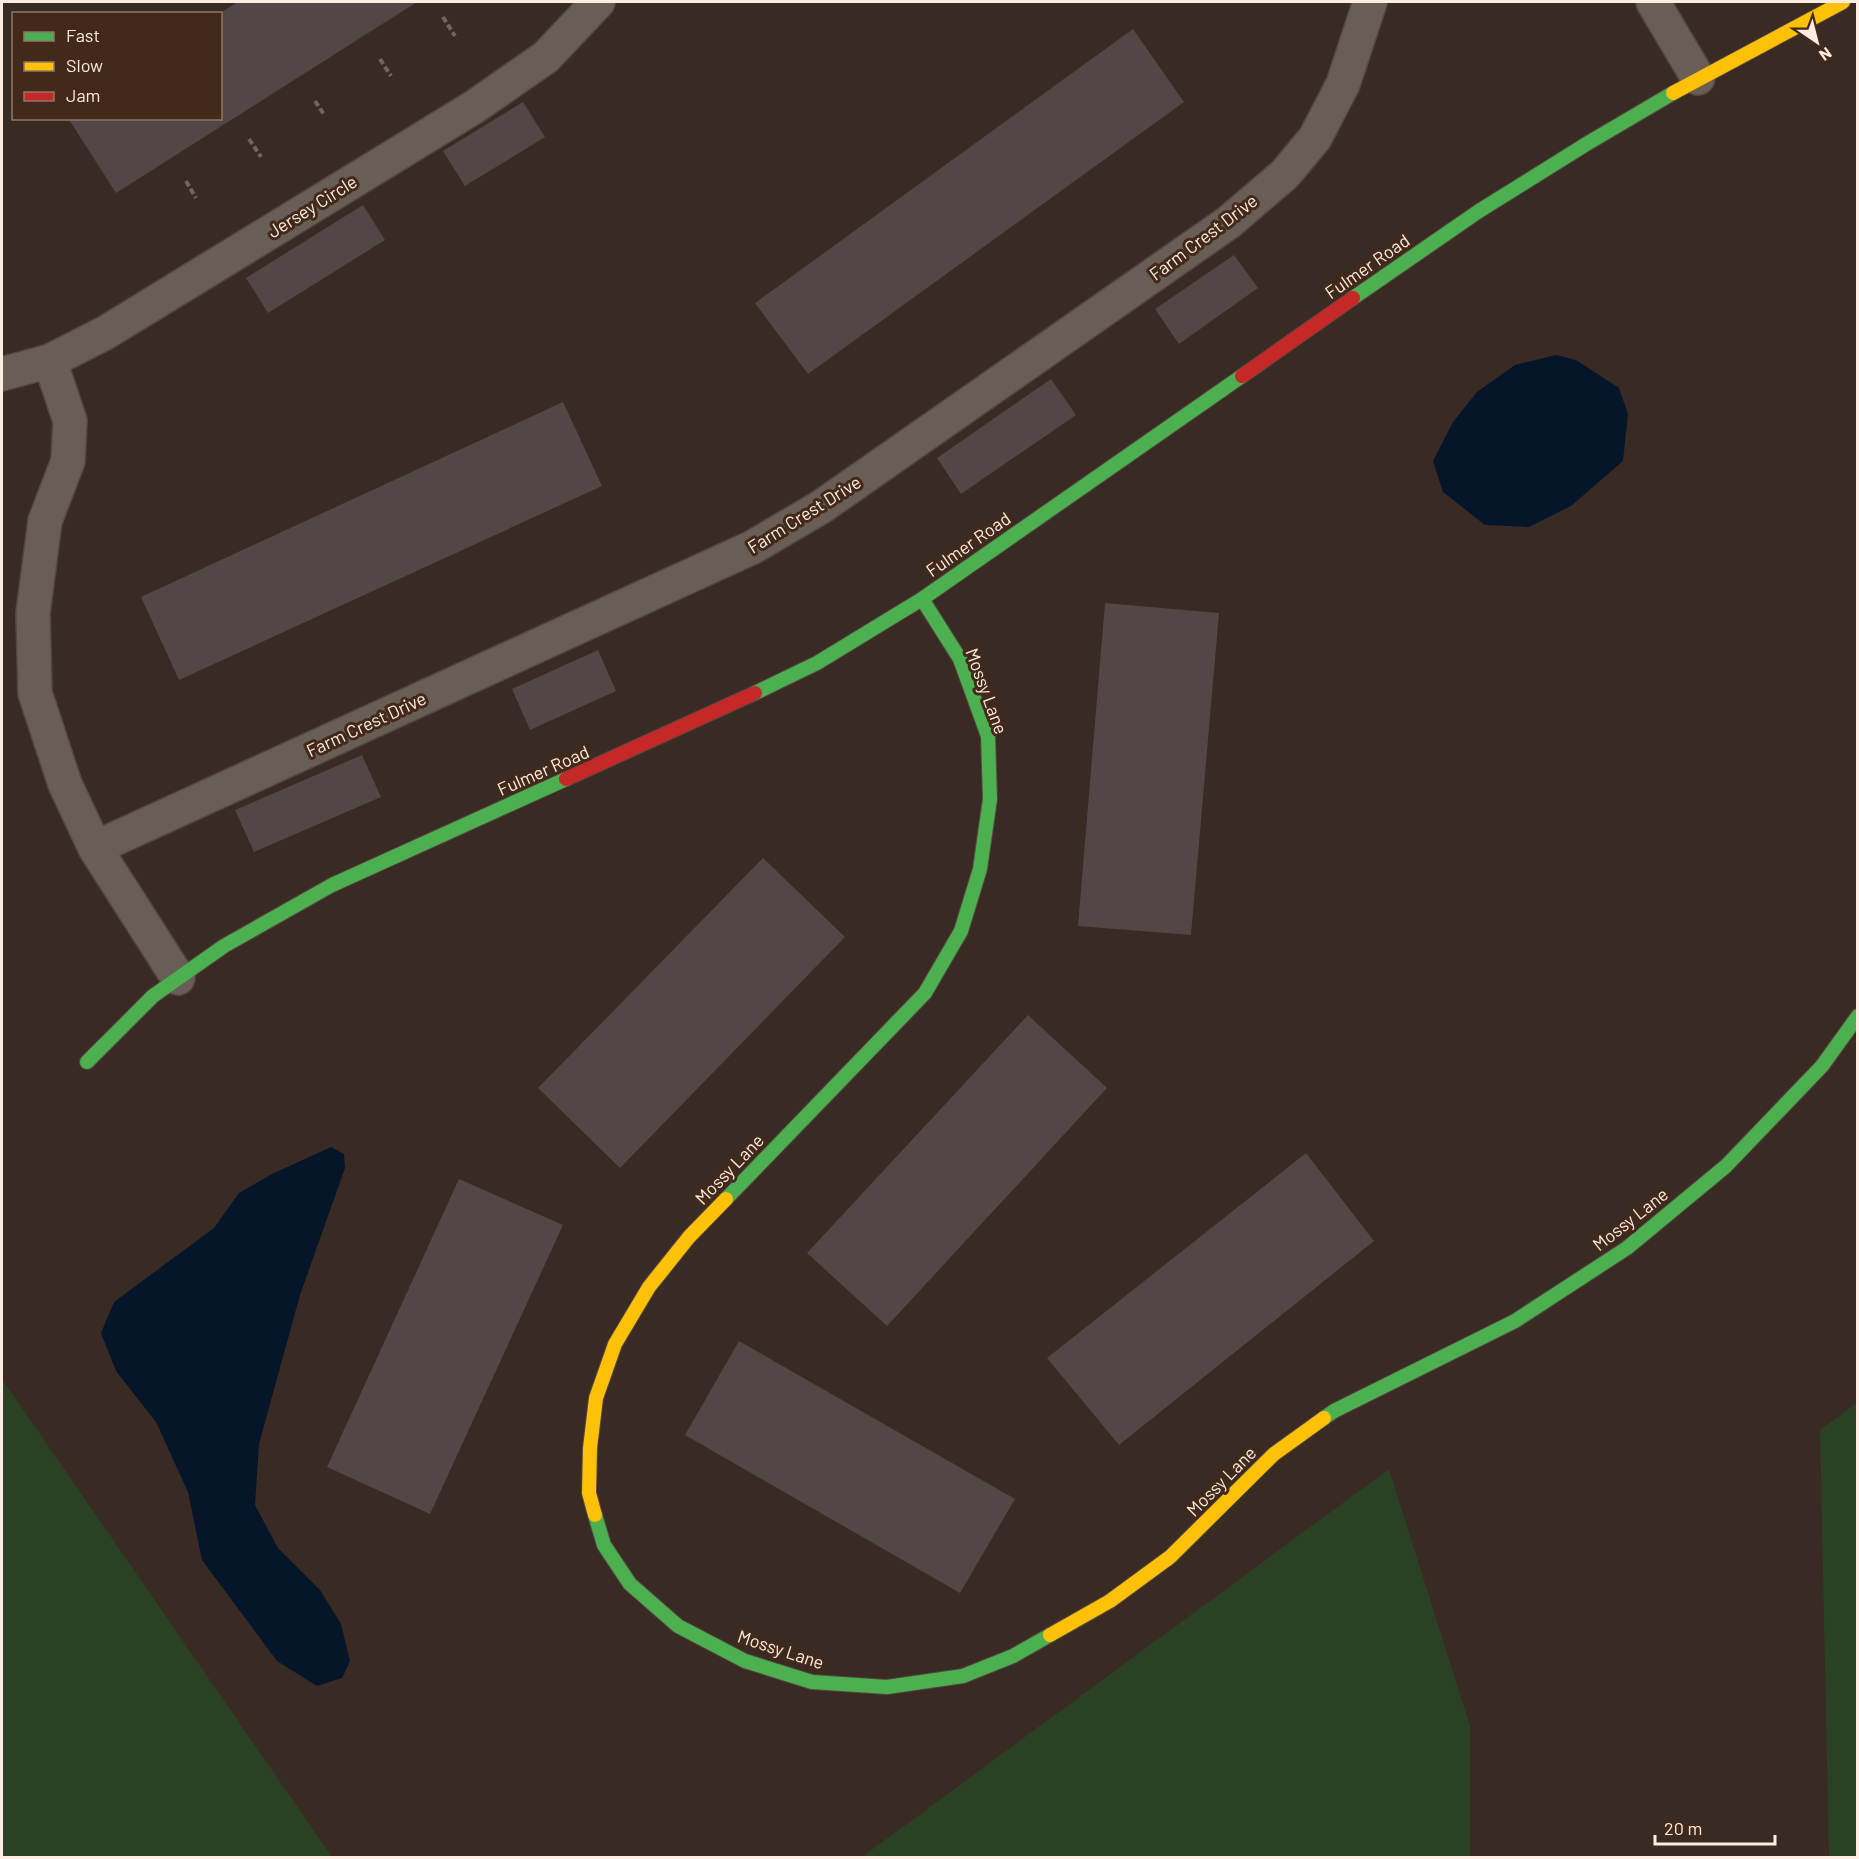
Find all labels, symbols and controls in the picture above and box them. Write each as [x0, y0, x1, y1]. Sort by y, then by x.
legend [12, 12, 222, 120]
north arrow [1787, 12, 1847, 72]
text: Fast [66, 24, 100, 46]
text: N [1816, 44, 1836, 66]
text: Slow [66, 54, 103, 76]
text: Jam [66, 84, 100, 106]
street label: Jersey Circle [263, 170, 361, 242]
street label: Farm Crest Drive [1145, 189, 1261, 285]
street label: Fulmer Road [1321, 229, 1413, 303]
street label: Farm Crest Drive [743, 470, 865, 558]
street label: Fulmer Road [922, 507, 1014, 581]
street label: Mossy Lane [961, 645, 1013, 737]
street label: Farm Crest Drive [303, 687, 429, 761]
street label: Fulmer Road [494, 740, 592, 800]
street label: Mossy Lane [690, 1129, 768, 1209]
street label: Mossy Lane [1588, 1183, 1672, 1255]
street label: Mossy Lane [1182, 1442, 1260, 1520]
street label: Mossy Lane [735, 1625, 827, 1673]
scale bar [1655, 1808, 1775, 1846]
text: 20 m [1664, 1817, 1702, 1839]

